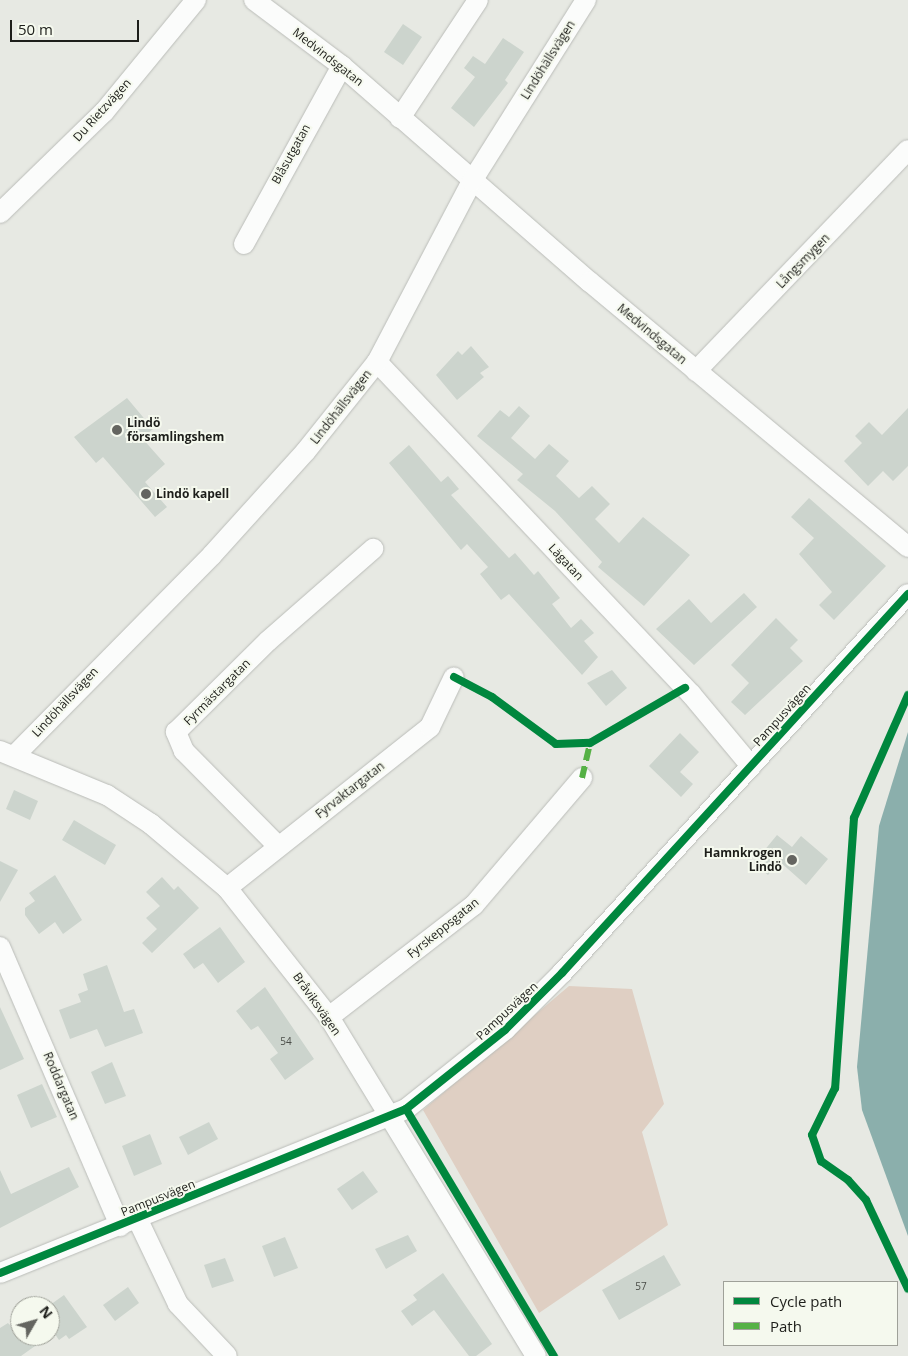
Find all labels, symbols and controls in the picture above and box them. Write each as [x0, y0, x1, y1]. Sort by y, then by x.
scale bar [12, 10, 141, 42]
street label: Lindöhällsvägen [518, 18, 578, 102]
text: 50 m [18, 19, 53, 39]
street label: Medvindsgatan [290, 25, 366, 89]
street label: Du Rietzvägen [70, 76, 134, 144]
street label: Blåsutgatan [269, 122, 313, 186]
street label: Långsmygen [773, 231, 833, 291]
street label: Medvindsgatan [615, 301, 689, 367]
street label: Lindöhällsvägen [308, 367, 374, 447]
place label: Lindö församlingshem [127, 416, 224, 444]
marker: Lindö församlingshem [111, 424, 123, 436]
place label: Lindö kapell [156, 487, 229, 501]
marker: Lindö kapell [140, 488, 152, 500]
street label: Lägatan [546, 541, 586, 583]
street label: Fyrmästargatan [181, 656, 253, 728]
street label: Lindöhällsvägen [29, 664, 101, 740]
street label: Pampusvägen [750, 681, 814, 749]
street label: Fyrvaktargatan [313, 759, 387, 821]
place label: Hamnkrogen Lindö [704, 846, 782, 874]
marker: Hamnkrogen Lindö [786, 854, 798, 866]
street label: Fyrskeppsgatan [404, 895, 482, 961]
street label: Bråviksvägen [290, 970, 344, 1038]
street label: Pampusvägen [473, 979, 541, 1043]
house number: 54 [280, 1036, 292, 1048]
street label: Roddargatan [40, 1050, 82, 1122]
street label: Pampusvägen [119, 1177, 197, 1219]
house number: 57 [635, 1281, 647, 1293]
legend [723, 1281, 898, 1346]
text: Cycle path [770, 1291, 842, 1311]
north arrow [10, 1296, 60, 1346]
text: N [35, 1302, 57, 1322]
text: Path [770, 1316, 802, 1336]

